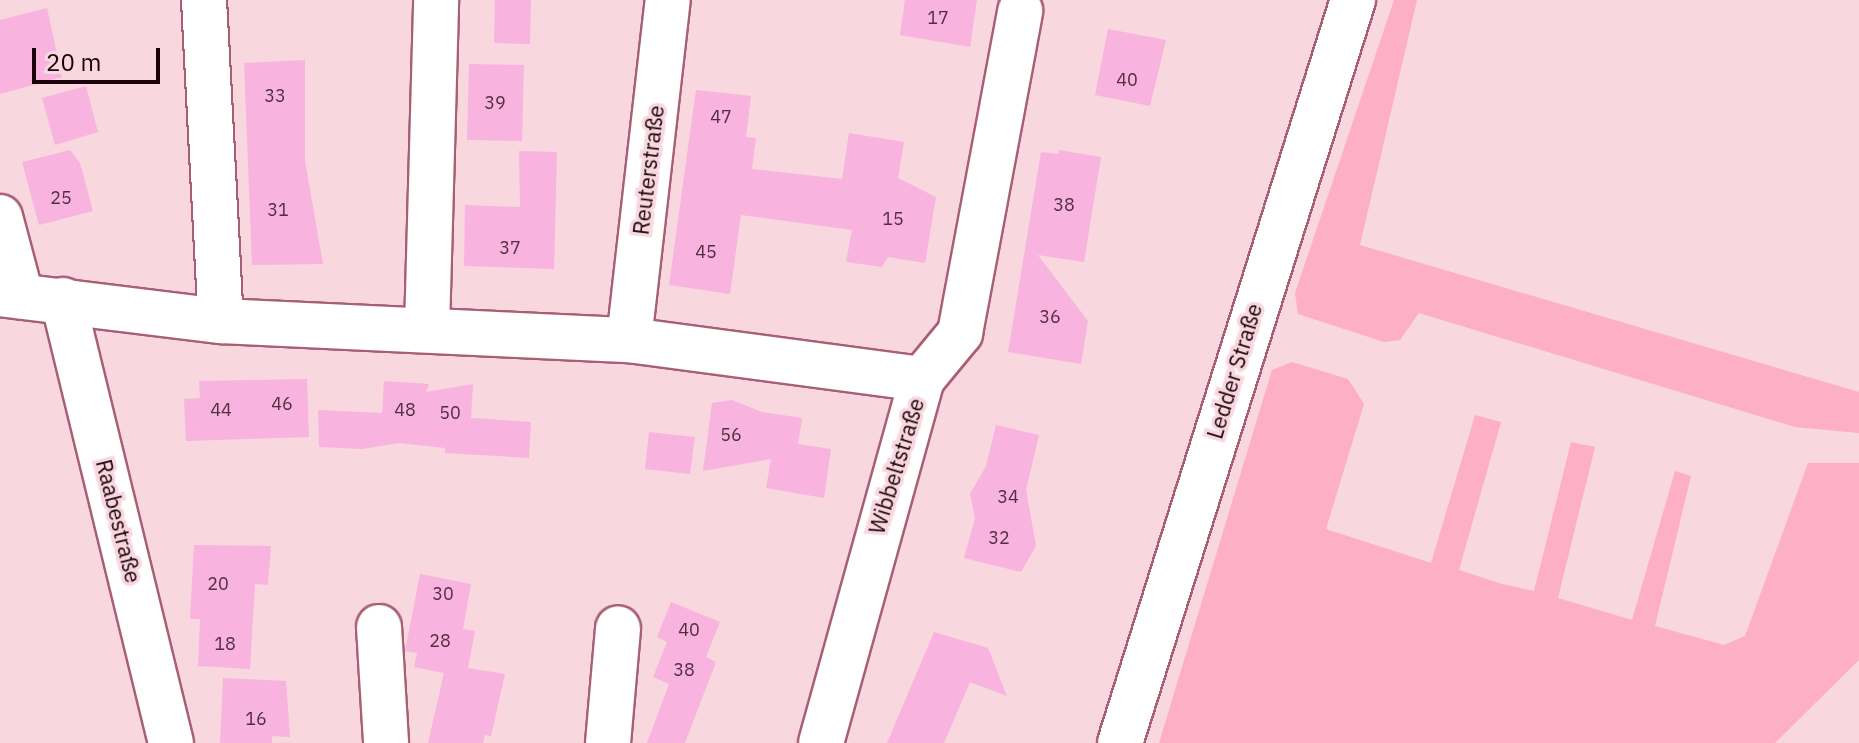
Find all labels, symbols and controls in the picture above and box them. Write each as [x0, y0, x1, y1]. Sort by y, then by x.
house number: 17 [927, 7, 949, 29]
scale bar [36, 32, 164, 82]
text: 20 m [46, 46, 101, 78]
house number: 40 [1116, 69, 1138, 91]
house number: 33 [264, 85, 286, 107]
house number: 39 [484, 92, 506, 114]
street label: Reuterstraße [627, 104, 669, 236]
house number: 47 [710, 106, 732, 128]
house number: 25 [50, 187, 72, 209]
house number: 38 [1053, 194, 1075, 216]
house number: 31 [267, 199, 289, 221]
house number: 15 [882, 208, 904, 230]
house number: 37 [499, 237, 521, 259]
house number: 45 [695, 241, 717, 263]
street label: Ledder Straße [1201, 300, 1267, 442]
house number: 36 [1039, 306, 1061, 328]
house number: 46 [271, 393, 293, 415]
street label: Wibbeltstraße [863, 395, 929, 537]
house number: 44 [210, 399, 232, 421]
house number: 48 [394, 399, 416, 421]
house number: 50 [439, 402, 461, 424]
house number: 56 [720, 424, 742, 446]
street label: Raabestraße [91, 456, 147, 586]
house number: 34 [997, 486, 1019, 508]
house number: 32 [988, 527, 1010, 549]
house number: 20 [207, 573, 229, 595]
house number: 30 [432, 583, 454, 605]
house number: 40 [678, 619, 700, 641]
house number: 28 [429, 630, 451, 652]
house number: 18 [214, 633, 236, 655]
house number: 38 [673, 659, 695, 681]
house number: 16 [245, 708, 267, 730]

